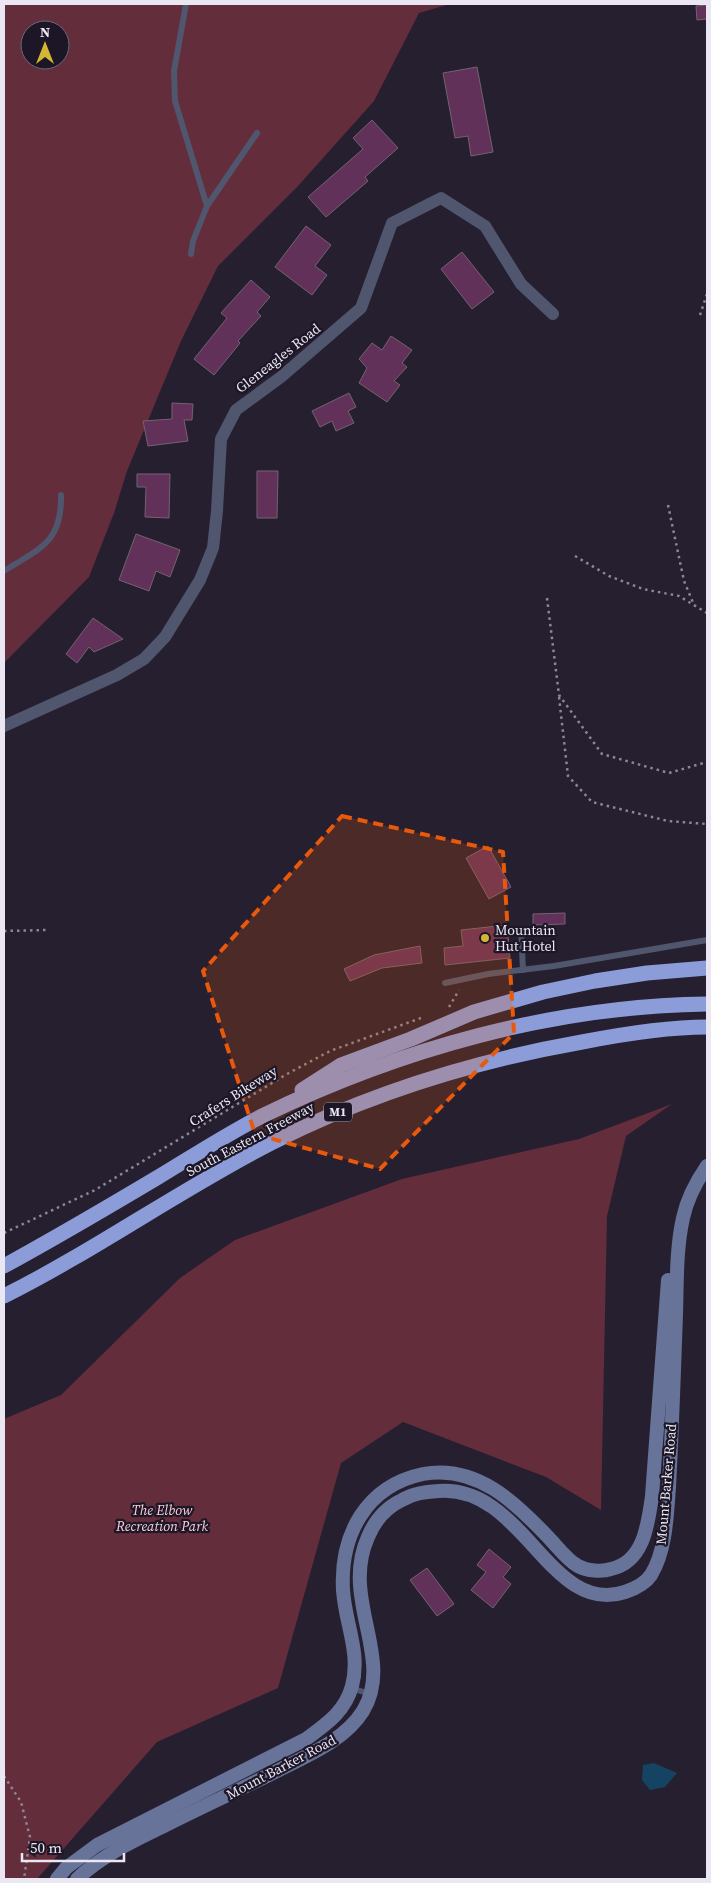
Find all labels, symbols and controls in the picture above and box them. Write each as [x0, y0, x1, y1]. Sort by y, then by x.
north arrow [20, 20, 70, 70]
text: N [40, 22, 50, 42]
street label: Gleneagles Road [231, 318, 325, 398]
place label: Mountain Hut Hotel [495, 920, 556, 956]
marker: Mountain Hut Hotel [479, 932, 491, 944]
street label: Crafers Bikeway [185, 1060, 282, 1131]
street label: South Eastern Freeway [182, 1096, 318, 1181]
road number: M1 [324, 1102, 352, 1122]
street label: Mount Barker Road [651, 1423, 681, 1545]
park label: The Elbow Recreation Park [115, 1500, 208, 1536]
street label: Mount Barker Road [223, 1730, 339, 1804]
scale bar [22, 1830, 125, 1862]
text: 50 m [30, 1837, 62, 1858]

